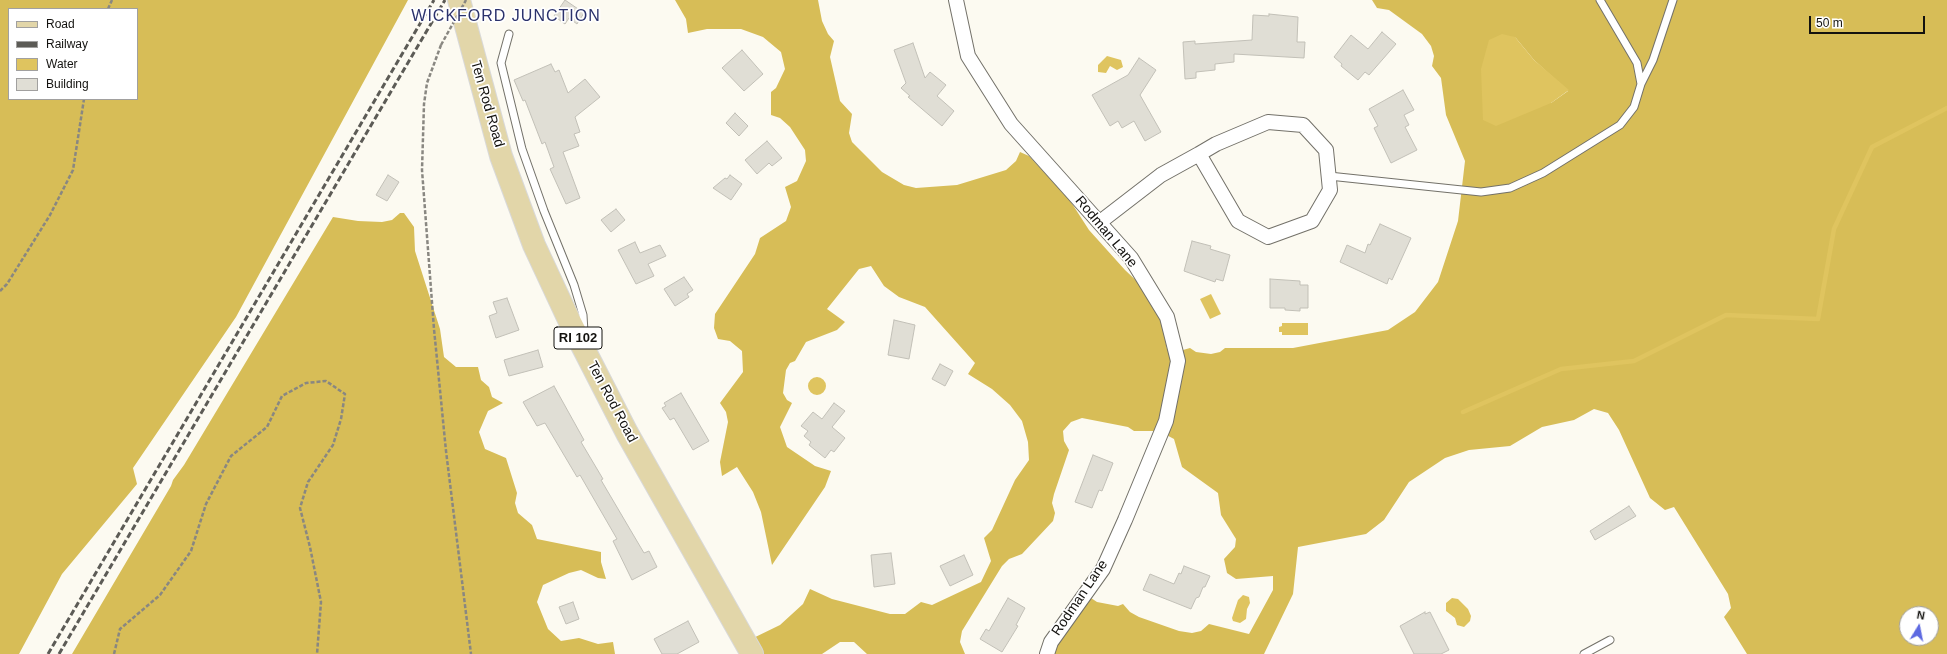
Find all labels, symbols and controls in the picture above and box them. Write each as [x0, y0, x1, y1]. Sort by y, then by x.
district label: WICKFORD JUNCTION [411, 7, 601, 27]
legend [8, 8, 138, 100]
scale bar [1811, 8, 1927, 34]
text: 50 m [1816, 16, 1843, 30]
text: Road [46, 17, 75, 31]
text: Railway [46, 37, 88, 51]
text: Water [46, 57, 78, 71]
street label: Ten Rod Road [467, 59, 507, 149]
text: Building [46, 77, 89, 91]
street label: Rodman Lane [1071, 193, 1141, 271]
road number: RI 102 [554, 327, 602, 349]
street label: Ten Rod Road [584, 359, 640, 445]
street label: Rodman Lane [1048, 557, 1112, 639]
north arrow [1899, 606, 1939, 646]
text: N [1916, 609, 1926, 622]

